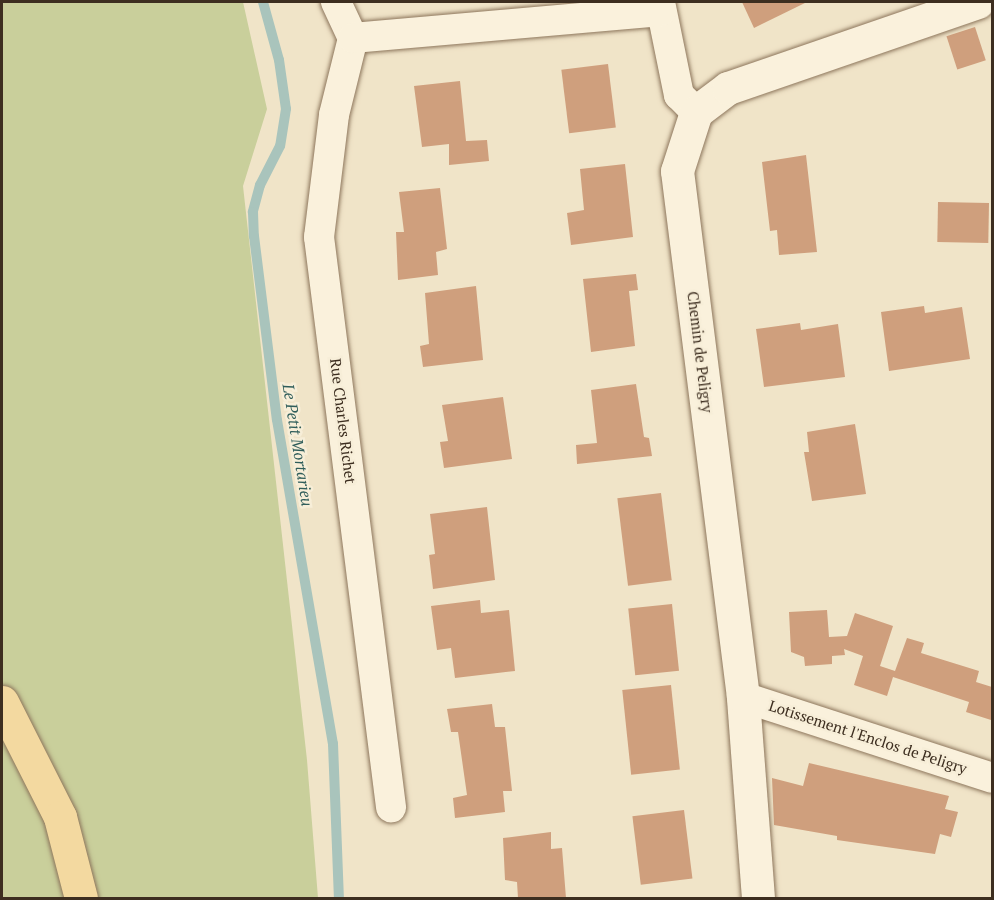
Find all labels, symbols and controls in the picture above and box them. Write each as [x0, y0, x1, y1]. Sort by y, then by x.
street label: Chemin de Peligry [684, 290, 716, 414]
street label: Rue Charles Richet [326, 357, 360, 485]
water label: Le Petit Mortarieu [279, 382, 317, 508]
street label: Lotissement l'Enclos de Peligry [767, 696, 969, 778]

